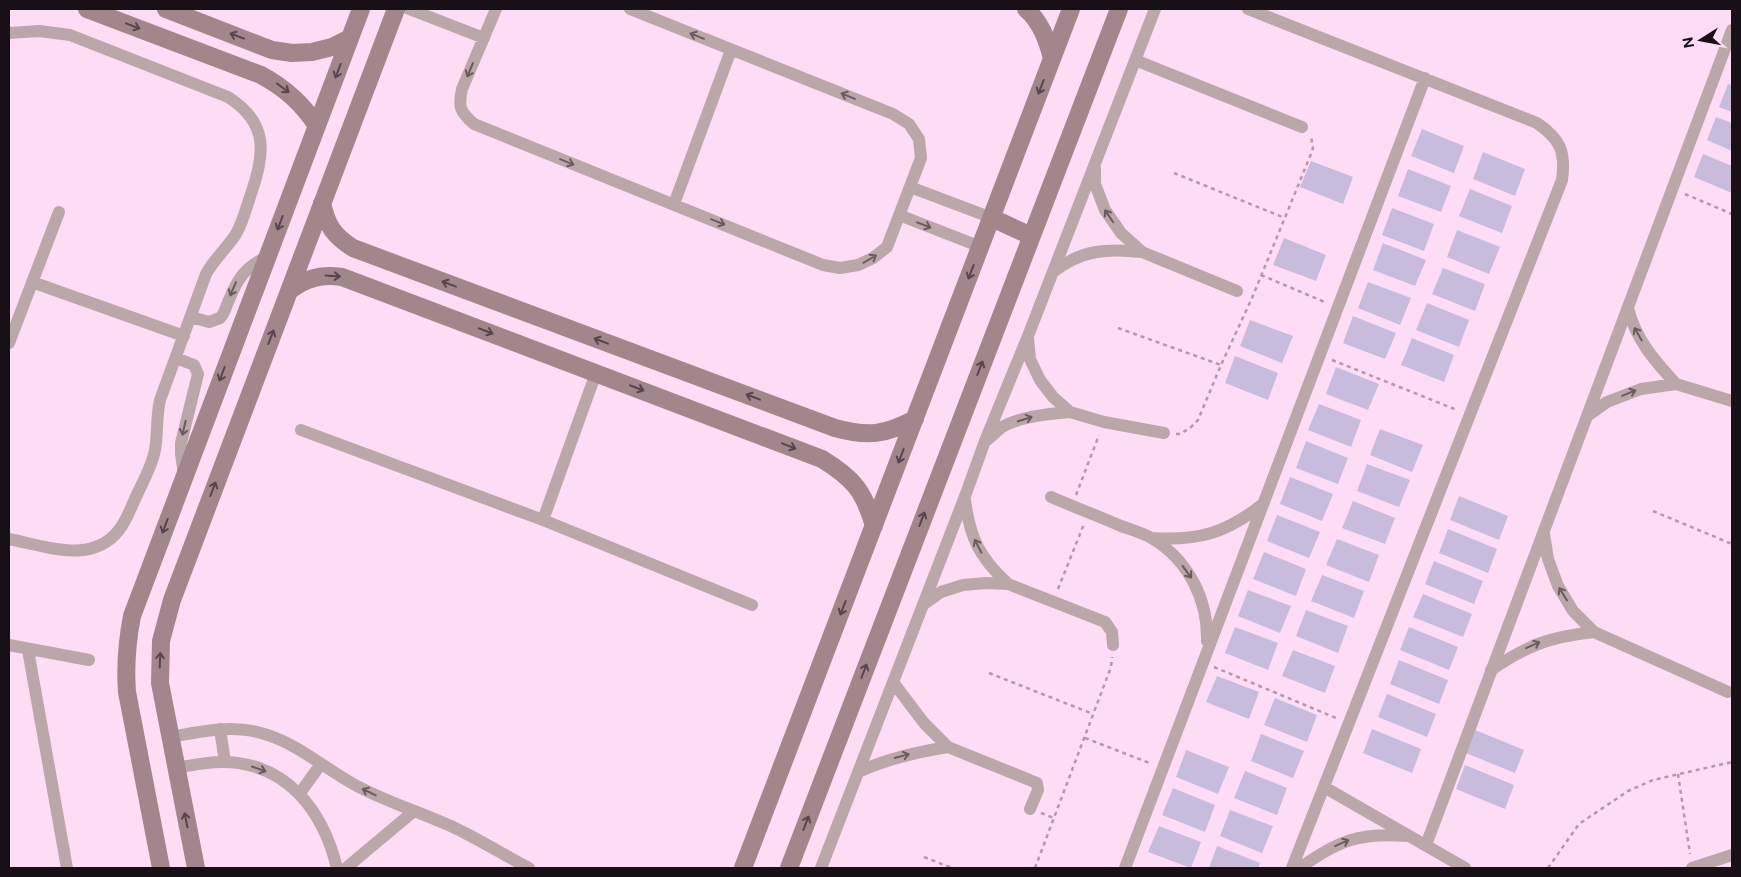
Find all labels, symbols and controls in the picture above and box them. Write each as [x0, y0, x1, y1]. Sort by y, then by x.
north arrow [1676, 15, 1726, 65]
one-way arrow [125, 22, 140, 31]
one-way arrow [690, 30, 705, 40]
one-way arrow [229, 31, 245, 40]
text: N [1679, 36, 1697, 49]
one-way arrow [333, 62, 342, 78]
one-way arrow [465, 62, 475, 77]
one-way arrow [1036, 79, 1046, 94]
one-way arrow [276, 83, 290, 93]
one-way arrow [841, 91, 856, 100]
one-way arrow [559, 157, 574, 167]
one-way arrow [1104, 210, 1114, 224]
one-way arrow [275, 214, 284, 230]
one-way arrow [710, 218, 725, 228]
one-way arrow [916, 221, 931, 230]
one-way arrow [863, 253, 877, 263]
one-way arrow [966, 263, 975, 279]
one-way arrow [325, 271, 341, 280]
one-way arrow [441, 278, 456, 287]
one-way arrow [228, 281, 238, 296]
one-way arrow [477, 327, 493, 336]
one-way arrow [1633, 327, 1642, 342]
one-way arrow [267, 330, 276, 346]
one-way arrow [594, 335, 609, 345]
one-way arrow [977, 360, 986, 375]
one-way arrow [217, 366, 226, 382]
one-way arrow [630, 385, 645, 394]
one-way arrow [1621, 388, 1636, 398]
one-way arrow [746, 392, 761, 402]
one-way arrow [1016, 414, 1032, 424]
one-way arrow [179, 420, 188, 436]
one-way arrow [781, 442, 796, 451]
one-way arrow [896, 448, 905, 463]
one-way arrow [210, 482, 219, 497]
one-way arrow [918, 512, 927, 527]
one-way arrow [160, 518, 169, 534]
one-way arrow [973, 539, 982, 554]
one-way arrow [1182, 565, 1192, 579]
one-way arrow [1558, 588, 1568, 602]
one-way arrow [837, 600, 847, 615]
one-way arrow [1525, 640, 1540, 650]
one-way arrow [156, 653, 165, 669]
one-way arrow [860, 664, 869, 679]
one-way arrow [893, 751, 909, 760]
one-way arrow [251, 765, 266, 774]
one-way arrow [362, 787, 377, 796]
one-way arrow [181, 813, 191, 829]
one-way arrow [802, 816, 811, 831]
one-way arrow [1334, 838, 1349, 848]

